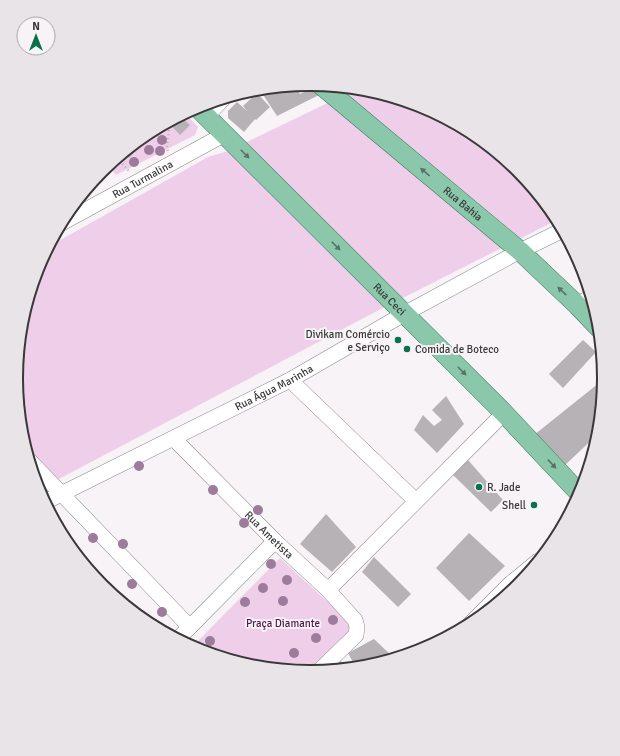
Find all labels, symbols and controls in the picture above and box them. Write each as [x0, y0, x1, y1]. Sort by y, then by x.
north arrow [16, 16, 56, 56]
text: N [32, 20, 40, 33]
one-way arrow [240, 149, 250, 159]
street label: Rua Turmalina [110, 157, 176, 201]
one-way arrow [420, 168, 431, 177]
street label: Rua Bahia [440, 184, 485, 224]
one-way arrow [331, 241, 341, 251]
street label: Rua Ceci [370, 280, 408, 318]
one-way arrow [556, 286, 567, 295]
place label: Divikam Comércio e Serviço [305, 328, 390, 354]
marker: Divikam Comércio e Serviço [393, 335, 403, 345]
place label: Comida de Boteco [415, 343, 499, 356]
marker: Comida de Boteco [402, 344, 412, 354]
street label: Rua Água Marinha [233, 362, 316, 413]
one-way arrow [457, 366, 467, 376]
one-way arrow [547, 460, 556, 469]
place label: R. Jade [487, 481, 520, 494]
marker: R. Jade [474, 482, 484, 492]
place label: Shell [502, 499, 526, 512]
marker: Shell [529, 500, 539, 510]
street label: Rua Ametista [242, 508, 296, 562]
park label: Praça Diamante [246, 617, 320, 630]

